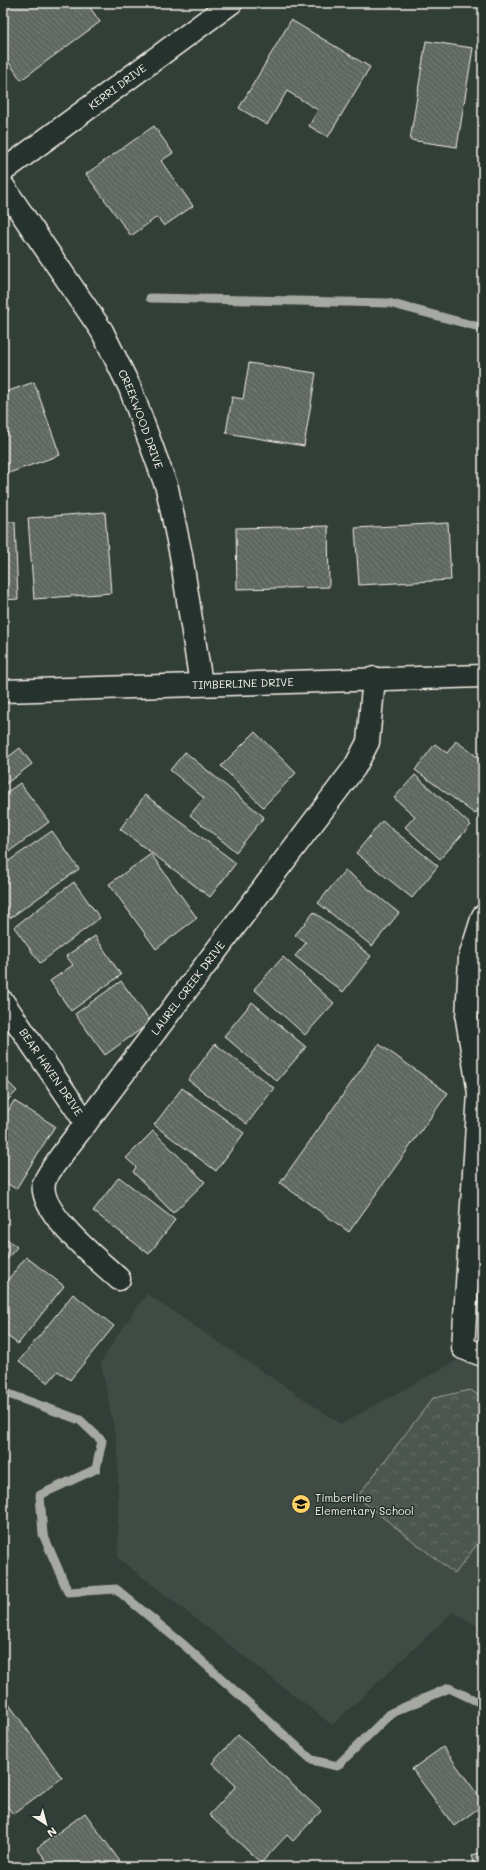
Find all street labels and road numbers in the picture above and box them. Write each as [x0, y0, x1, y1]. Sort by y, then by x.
street label: KERRI DRIVE [85, 60, 149, 113]
street label: CREEKWOOD DRIVE [115, 367, 167, 471]
street label: TIMBERLINE DRIVE [192, 674, 294, 692]
street label: LAUREL CREEK DRIVE [147, 938, 228, 1038]
street label: BEAR HAVEN DRIVE [16, 1025, 87, 1119]

